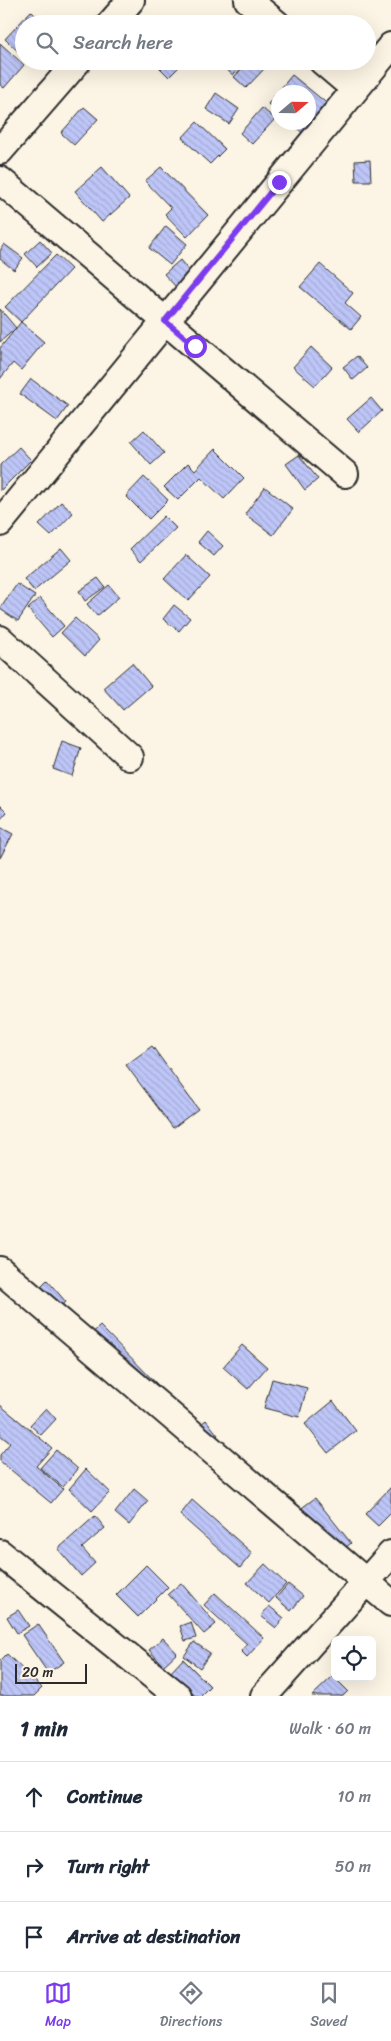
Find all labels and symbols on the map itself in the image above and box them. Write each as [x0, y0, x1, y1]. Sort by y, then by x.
north arrow [271, 85, 316, 130]
route end [268, 171, 291, 194]
route start [184, 335, 207, 358]
scale bar [15, 1661, 88, 1684]

